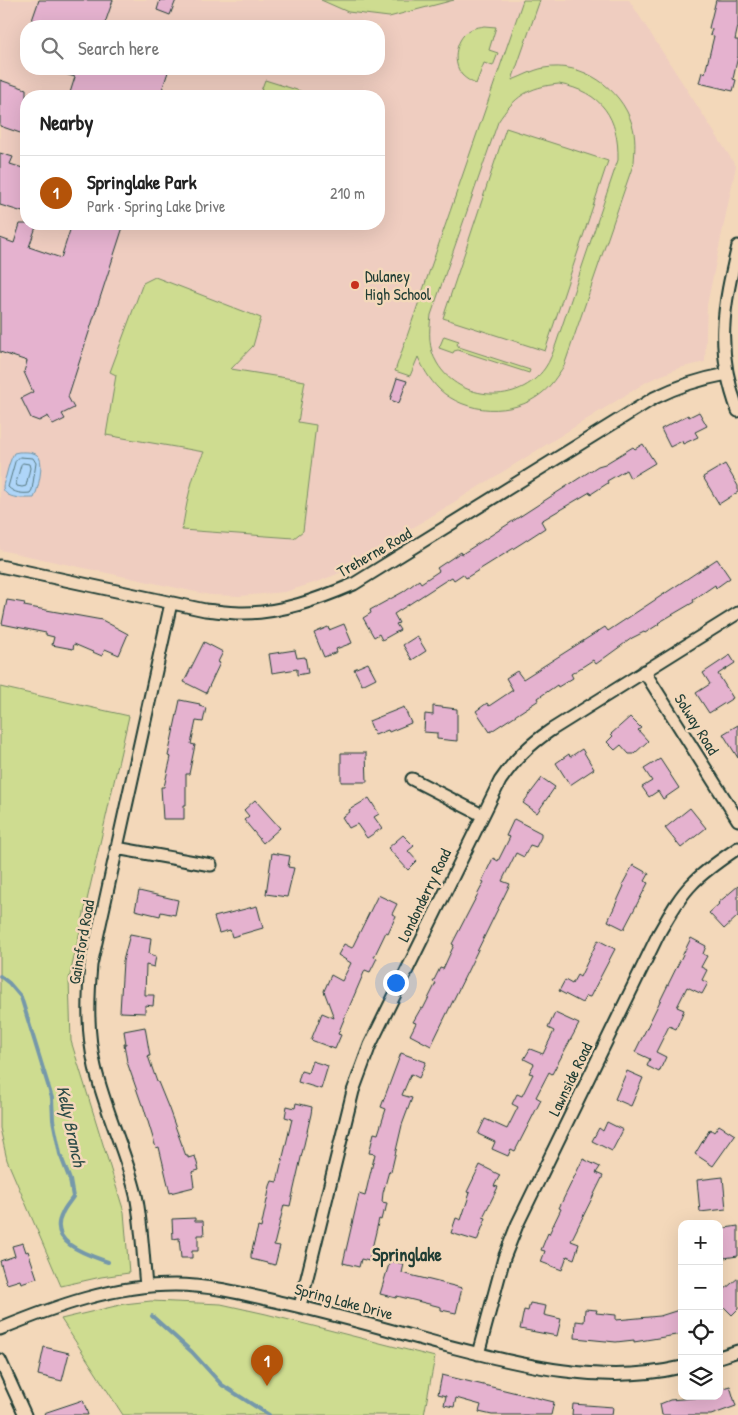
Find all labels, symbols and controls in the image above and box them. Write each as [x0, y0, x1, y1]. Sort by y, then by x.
search box [20, 20, 385, 75]
icon: search [38, 34, 66, 62]
text: Search here [78, 35, 159, 61]
text: Nearby [40, 108, 93, 137]
text: Springlake Park [87, 169, 197, 195]
text: 1 [53, 182, 59, 204]
text: 210 m [330, 182, 365, 204]
text: Park · Spring Lake Drive [87, 195, 225, 217]
place label: Dulaney High School [365, 265, 432, 305]
marker: Dulaney High School [349, 279, 361, 291]
street label: Treherne Road [333, 522, 415, 582]
street label: Solway Road [670, 689, 724, 759]
street label: Londonderry Road [392, 845, 456, 945]
street label: Gainsford Road [63, 898, 99, 986]
your location [383, 970, 409, 996]
street label: Lawnside Road [543, 1039, 597, 1119]
water label: Kelly Branch [51, 1083, 93, 1170]
map controls [678, 1220, 723, 1400]
button: + [678, 1220, 723, 1265]
district label: Springlake [372, 1242, 443, 1268]
button: − [678, 1265, 723, 1310]
street label: Spring Lake Drive [292, 1277, 396, 1325]
button: locate [678, 1310, 723, 1355]
pin: 1 [251, 1345, 283, 1386]
button: layers [678, 1355, 723, 1400]

